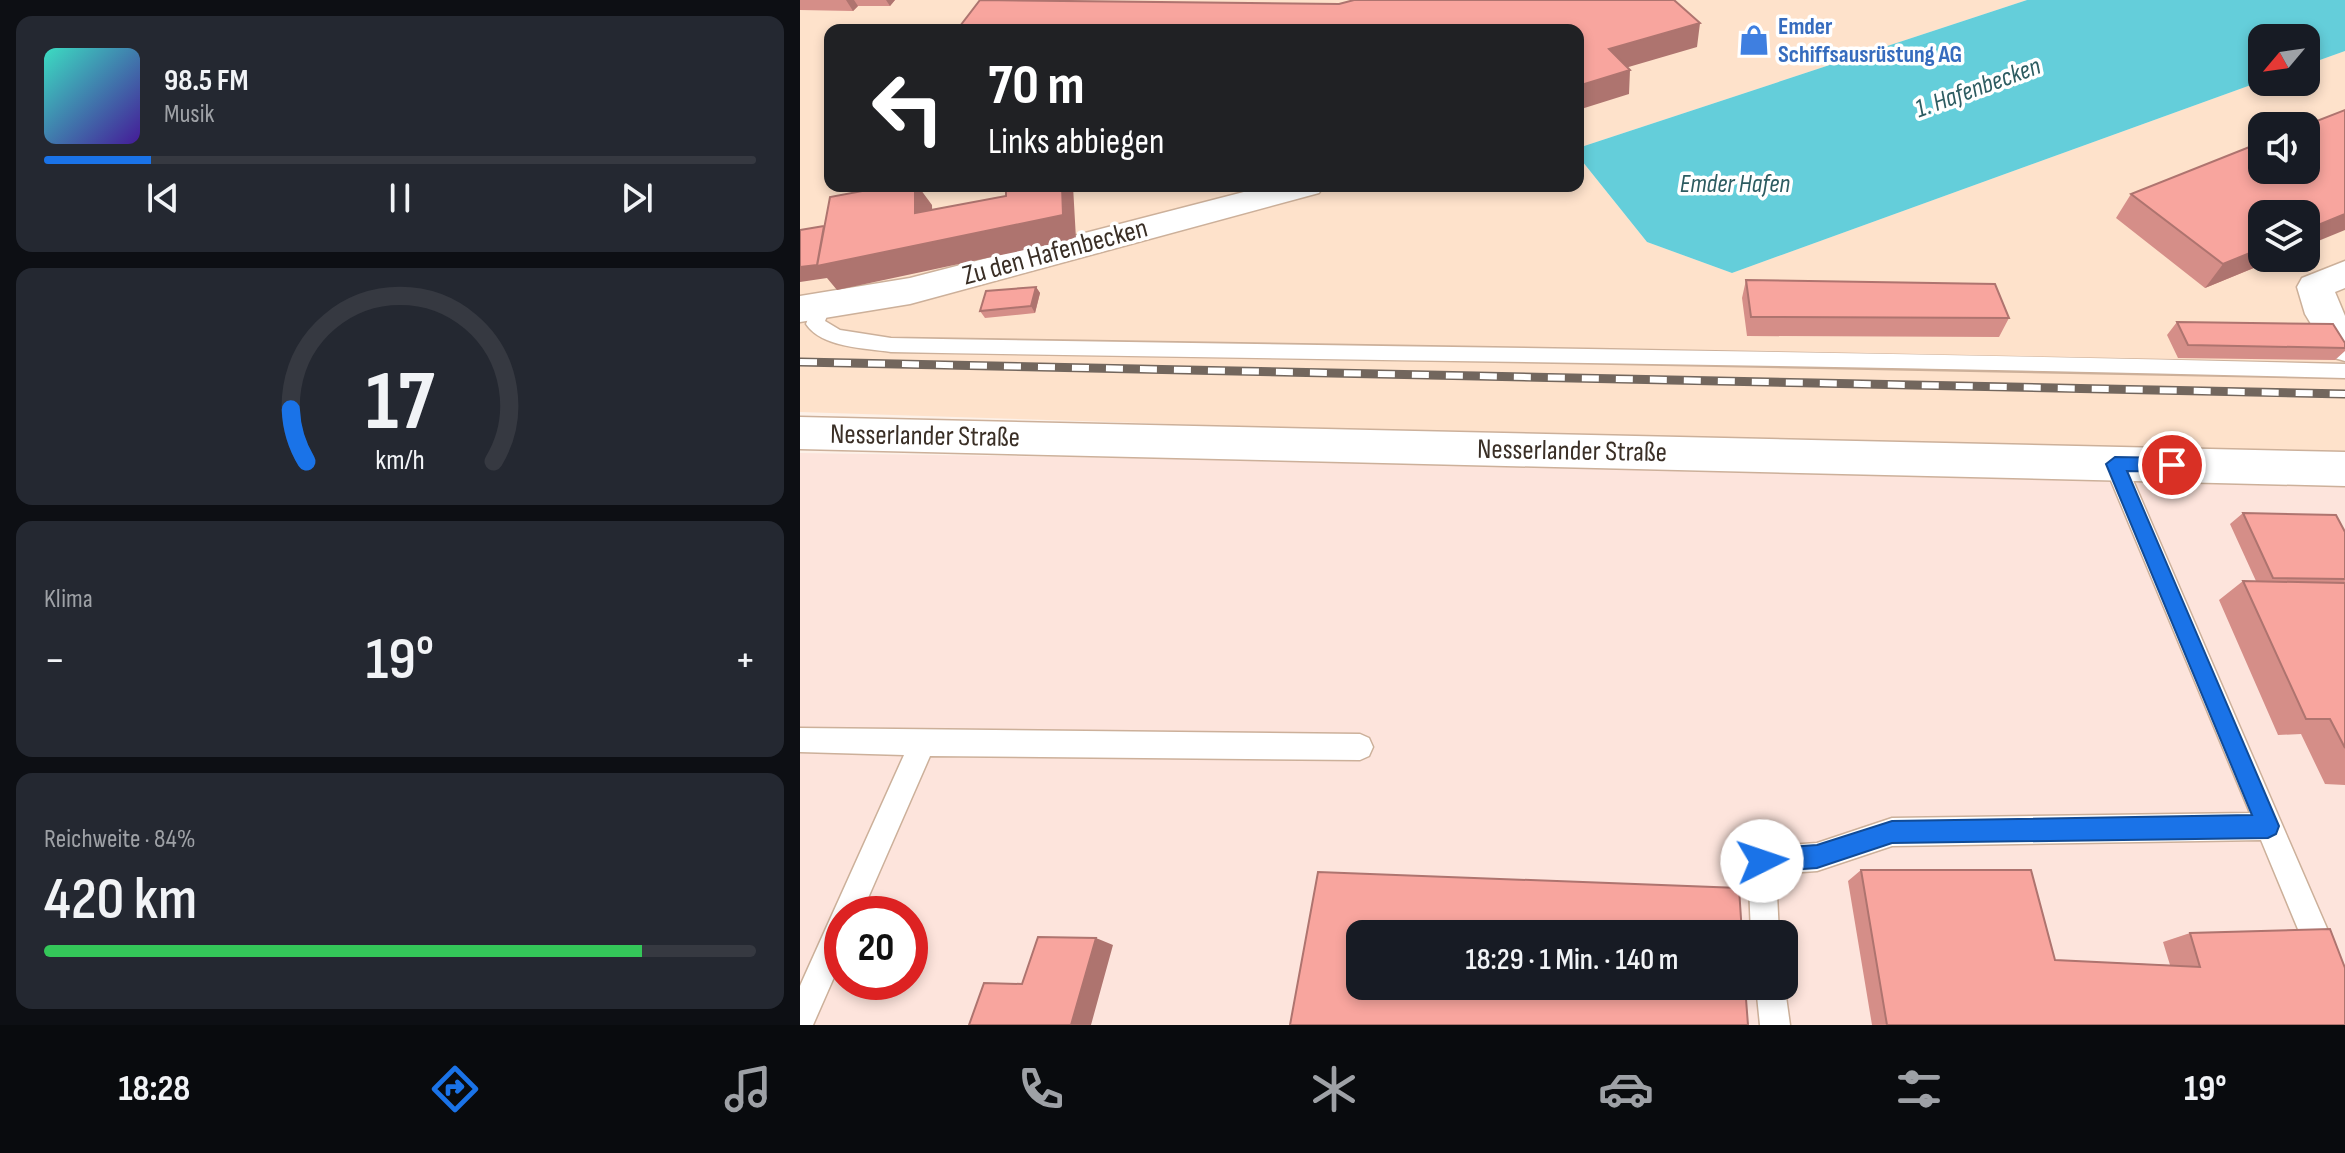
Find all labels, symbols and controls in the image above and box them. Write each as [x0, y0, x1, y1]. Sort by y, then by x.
place label: Emder Schiffsausrüstung AG [1778, 12, 1962, 69]
shop icon: Emder Schiffsausrüstung AG [1737, 23, 1771, 57]
north arrow [2248, 24, 2320, 96]
map controls [2248, 24, 2320, 272]
water label: 1. Hafenbecken [1911, 51, 2045, 125]
text: 70 m [988, 53, 1085, 120]
icon: left [856, 56, 960, 160]
text: 98.5 FM [164, 63, 249, 99]
text: Musik [164, 99, 214, 130]
button: sound [2248, 112, 2320, 184]
text: Links abbiegen [988, 121, 1164, 164]
water label: Emder Hafen [1680, 169, 1790, 200]
icon: previous [141, 176, 185, 220]
icon: pause [378, 176, 422, 220]
icon: next [615, 176, 659, 220]
button: layers [2248, 200, 2320, 272]
street label: Zu den Hafenbecken [959, 211, 1151, 293]
text: 17 [366, 353, 435, 453]
street label: Nesserlander Straße [830, 418, 1020, 454]
pin [2138, 431, 2206, 499]
street label: Nesserlander Straße [1477, 433, 1667, 469]
icon: arrive [2150, 443, 2194, 487]
text: km/h [375, 444, 425, 479]
text: Klima [44, 584, 93, 615]
text: 19° [366, 624, 434, 696]
text: − [44, 634, 66, 687]
text: + [734, 634, 756, 687]
position arrow [1720, 819, 1804, 903]
text: Reichweite · 84% [44, 824, 196, 855]
text: 420 km [44, 864, 197, 936]
speed limit sign: 20 [824, 896, 928, 1000]
text: 18:29 · 1 Min. · 140 m [1466, 942, 1678, 978]
icon: directions [427, 1061, 483, 1117]
icon: music [720, 1061, 776, 1117]
icon: phone [1013, 1061, 1069, 1117]
icon: climate [1306, 1061, 1362, 1117]
icon: car [1598, 1061, 1654, 1117]
icon: filters [1891, 1061, 1947, 1117]
text: 18:28 [118, 1068, 190, 1111]
text: 19° [2184, 1068, 2227, 1111]

